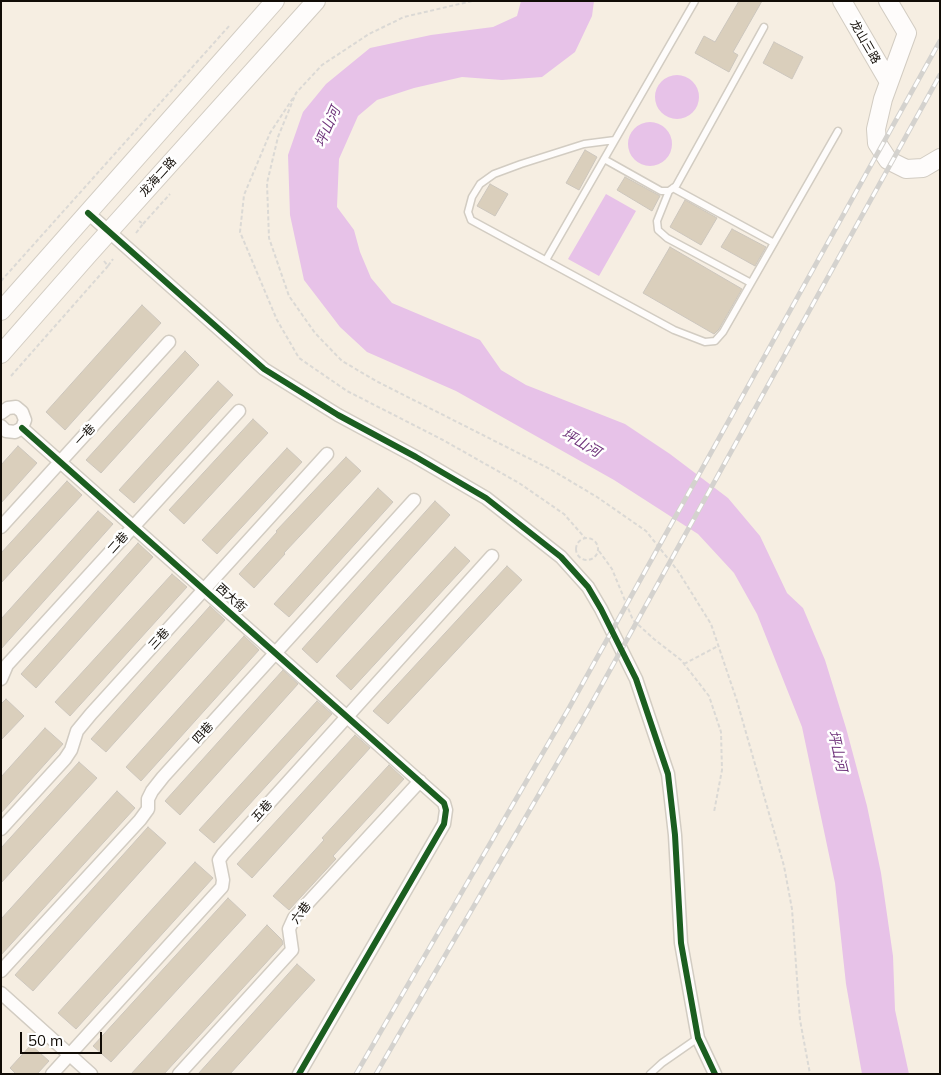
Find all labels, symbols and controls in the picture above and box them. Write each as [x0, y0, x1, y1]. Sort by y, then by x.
street label: 龙山三路 [847, 18, 883, 66]
water label: 坪山河 [312, 104, 344, 150]
street label: 龙海二路 [137, 154, 179, 200]
street label: 一巷 [72, 421, 98, 449]
water label: 坪山河 [559, 425, 603, 461]
street label: 二巷 [105, 529, 131, 557]
street label: 西大街 [213, 581, 249, 615]
street label: 三巷 [146, 625, 172, 653]
street label: 四巷 [190, 719, 216, 747]
water label: 坪山河 [824, 729, 850, 773]
street label: 五巷 [249, 797, 275, 825]
street label: 六巷 [288, 899, 314, 927]
scale bar [22, 1022, 105, 1054]
text: 50 m [28, 1031, 63, 1050]

